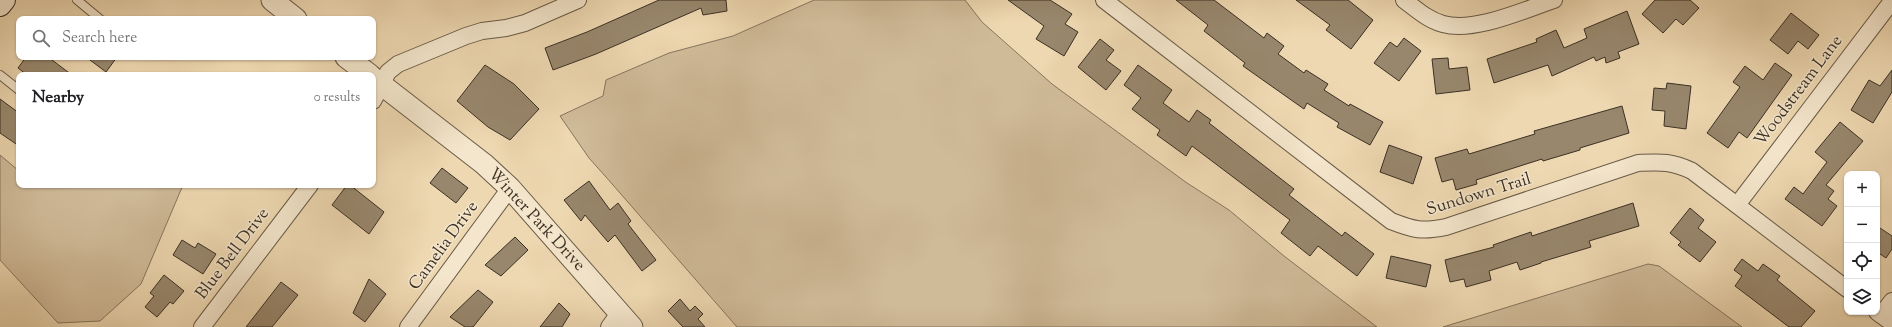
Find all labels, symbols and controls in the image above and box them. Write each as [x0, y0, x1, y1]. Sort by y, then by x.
search box [16, 16, 376, 60]
icon: search [30, 27, 52, 49]
text: Search here [62, 28, 137, 49]
street label: Woodstream Lane [1749, 30, 1849, 152]
text: Nearby [32, 86, 84, 110]
text: 0 results [314, 89, 360, 107]
street label: Winter Park Drive [482, 163, 590, 277]
street label: Sundown Trail [1424, 168, 1535, 222]
map controls [1844, 171, 1880, 315]
button: + [1844, 171, 1880, 207]
street label: Camelia Drive [403, 196, 485, 296]
street label: Blue Bell Drive [191, 203, 275, 305]
button: − [1844, 207, 1880, 243]
button: locate [1844, 243, 1880, 279]
button: layers [1844, 279, 1880, 315]

